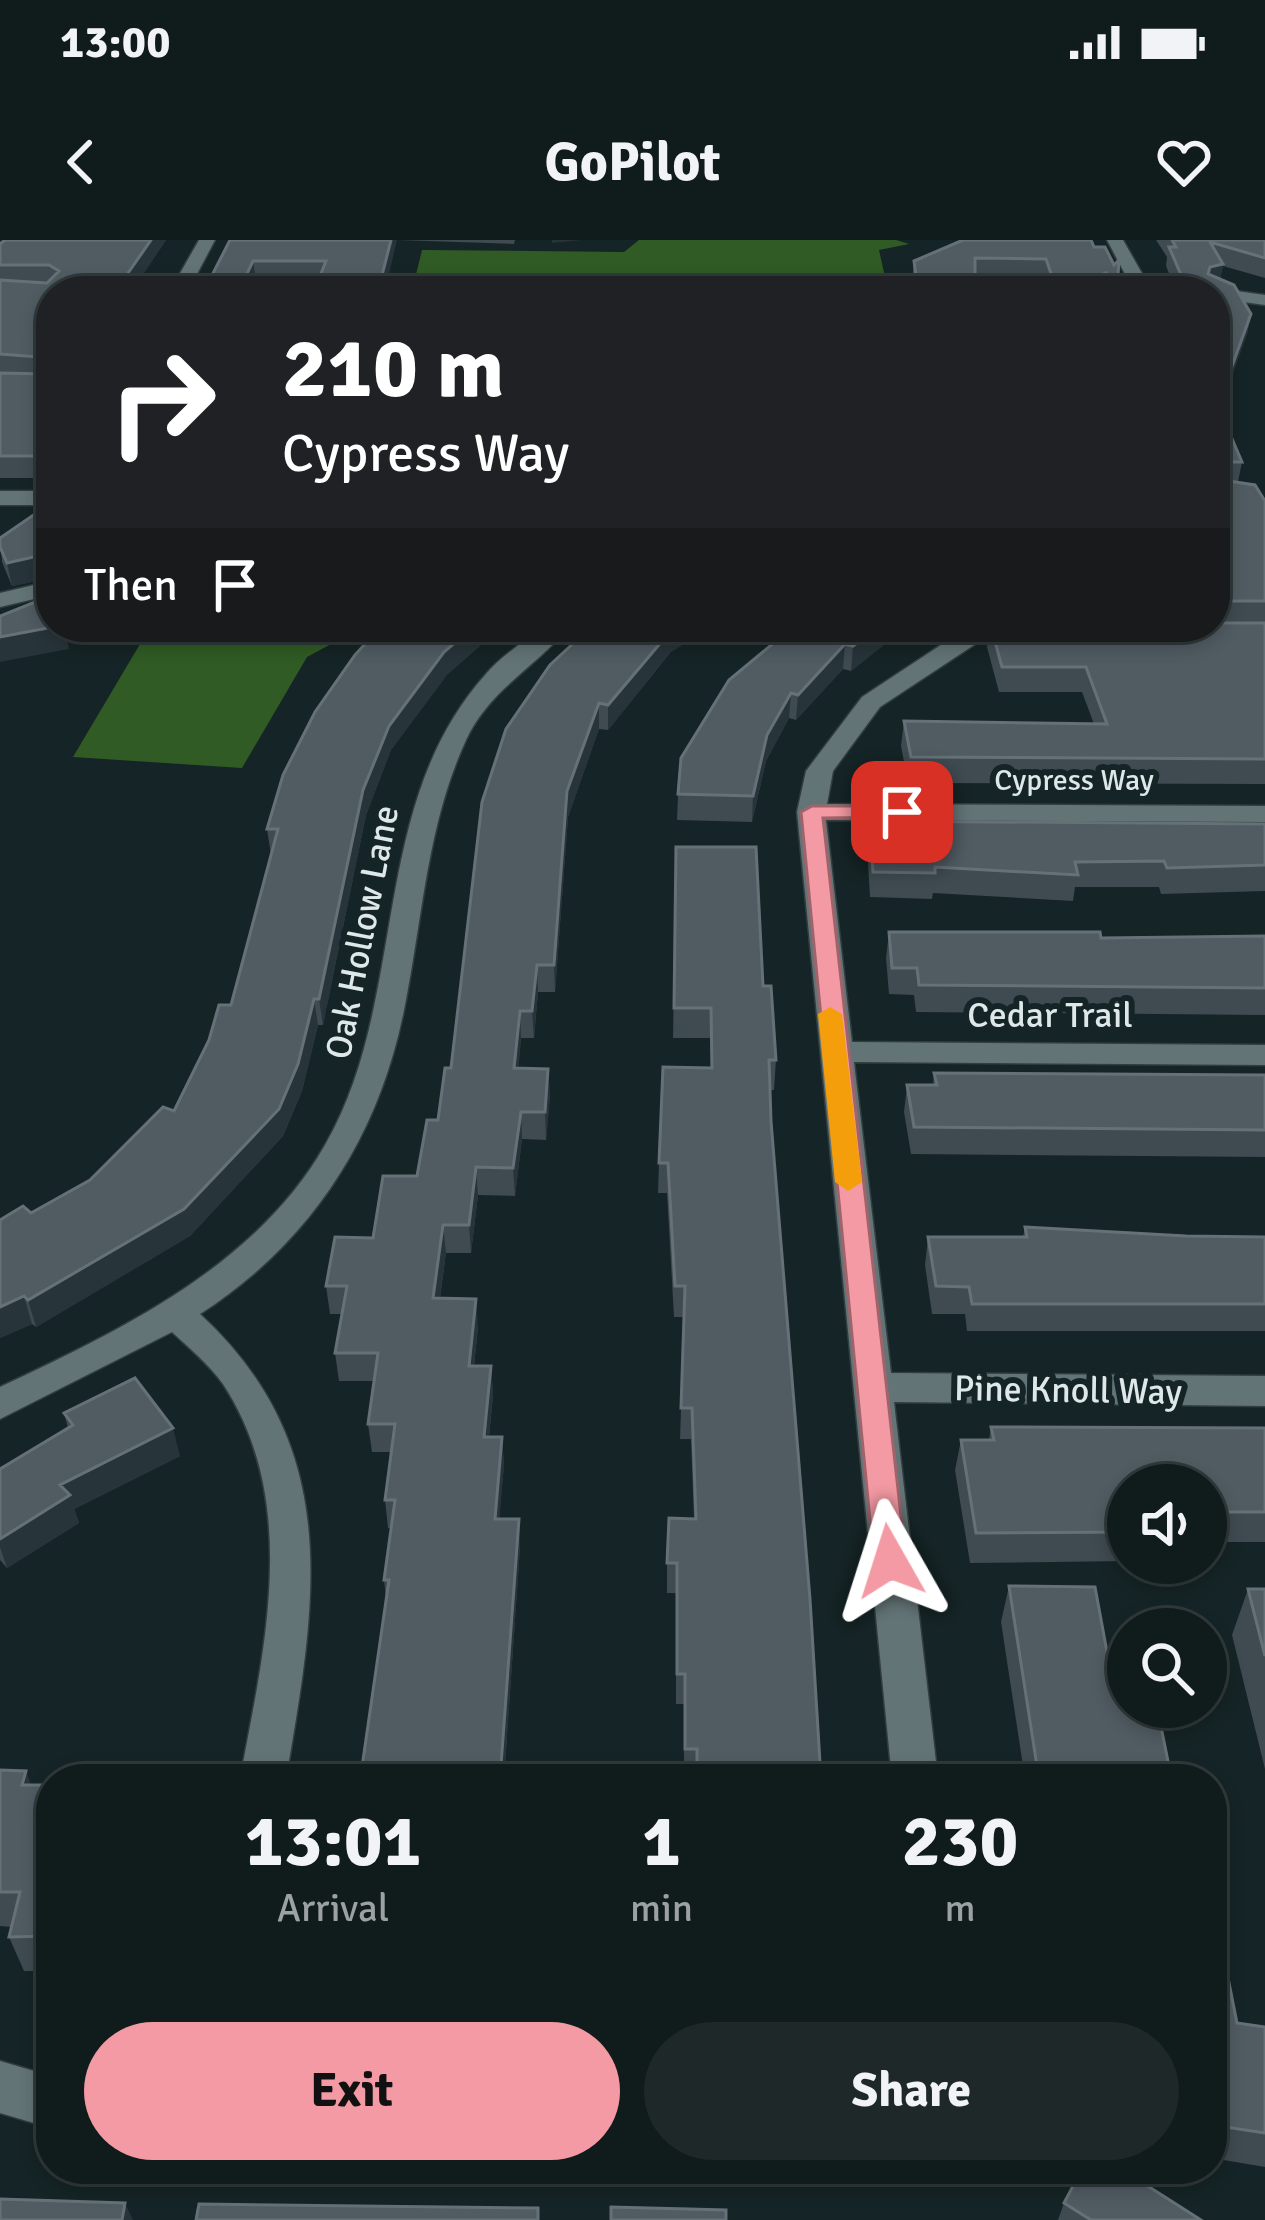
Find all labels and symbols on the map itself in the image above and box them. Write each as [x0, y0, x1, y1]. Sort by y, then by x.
pin [851, 761, 953, 863]
street label: Cypress Way [994, 762, 1154, 799]
street label: Oak Hollow Lane [316, 802, 409, 1063]
street label: Cedar Trail [967, 993, 1133, 1038]
street label: Pine Knoll Way [954, 1366, 1183, 1415]
position arrow [827, 1498, 953, 1624]

